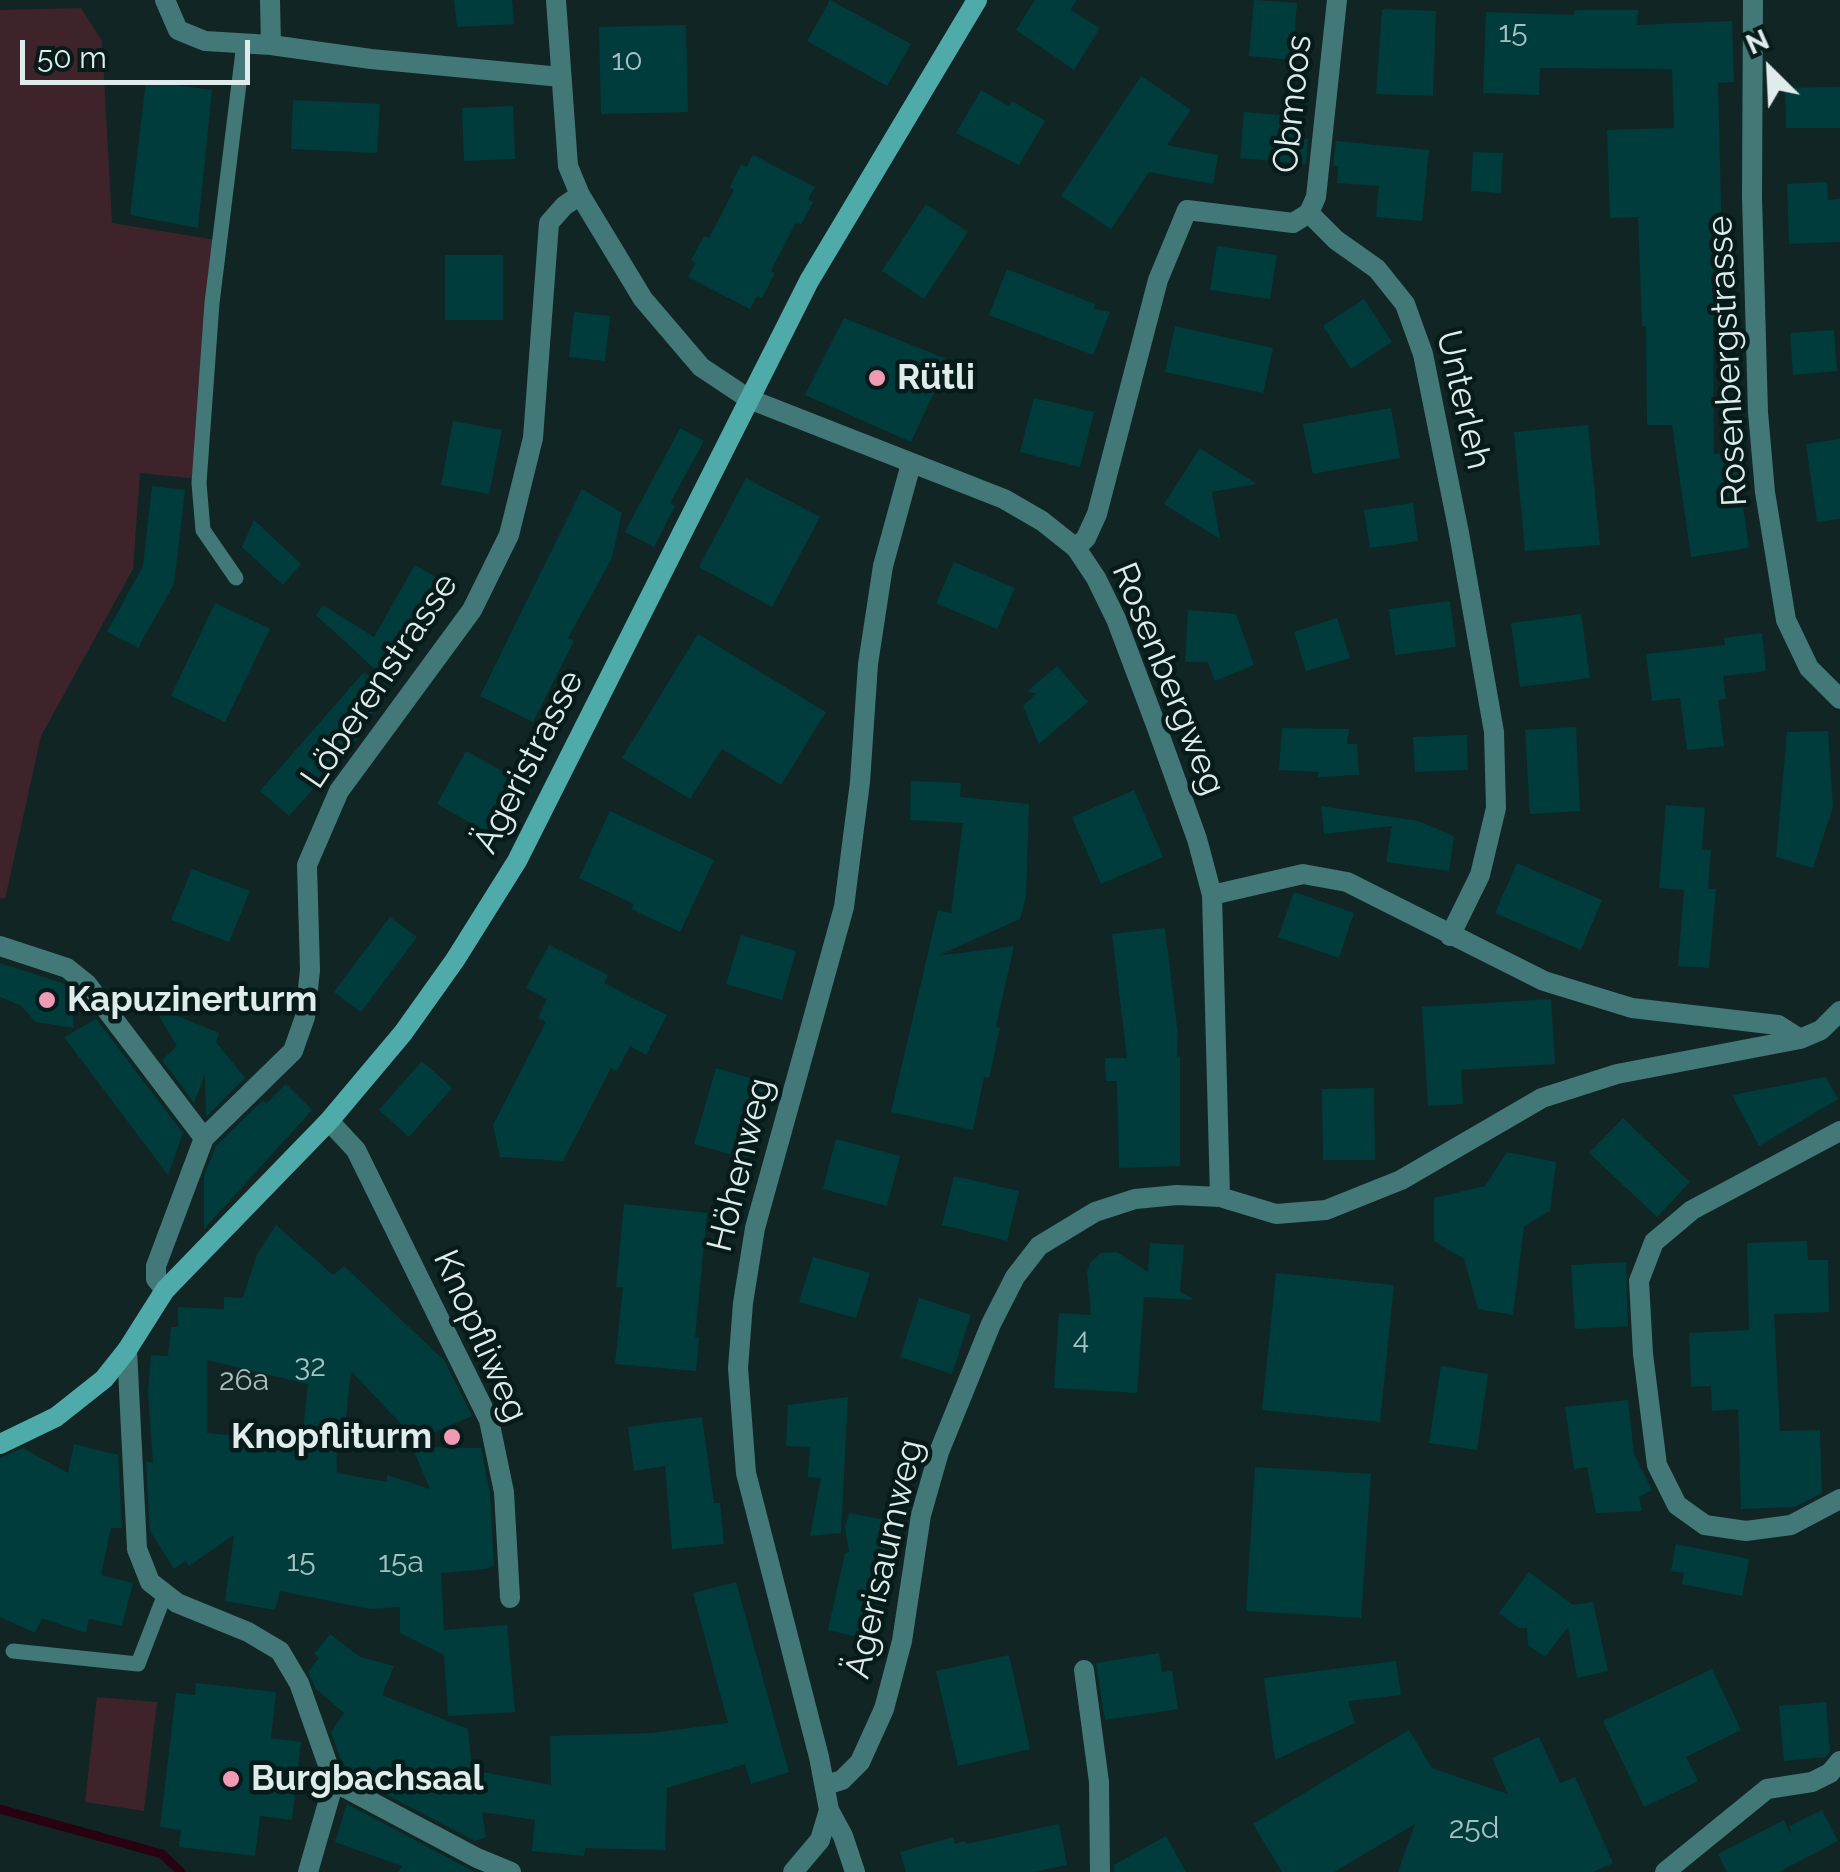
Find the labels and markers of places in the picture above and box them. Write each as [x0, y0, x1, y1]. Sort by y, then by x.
place label: Rütli [897, 357, 975, 399]
marker: Rütli [866, 367, 888, 389]
place label: Kapuzinerturm [67, 979, 317, 1021]
marker: Kapuzinerturm [36, 989, 58, 1011]
place label: Knopfliturm [231, 1416, 432, 1458]
marker: Knopfliturm [441, 1426, 463, 1448]
place label: Burgbachsaal [251, 1758, 484, 1800]
marker: Burgbachsaal [220, 1768, 242, 1790]

